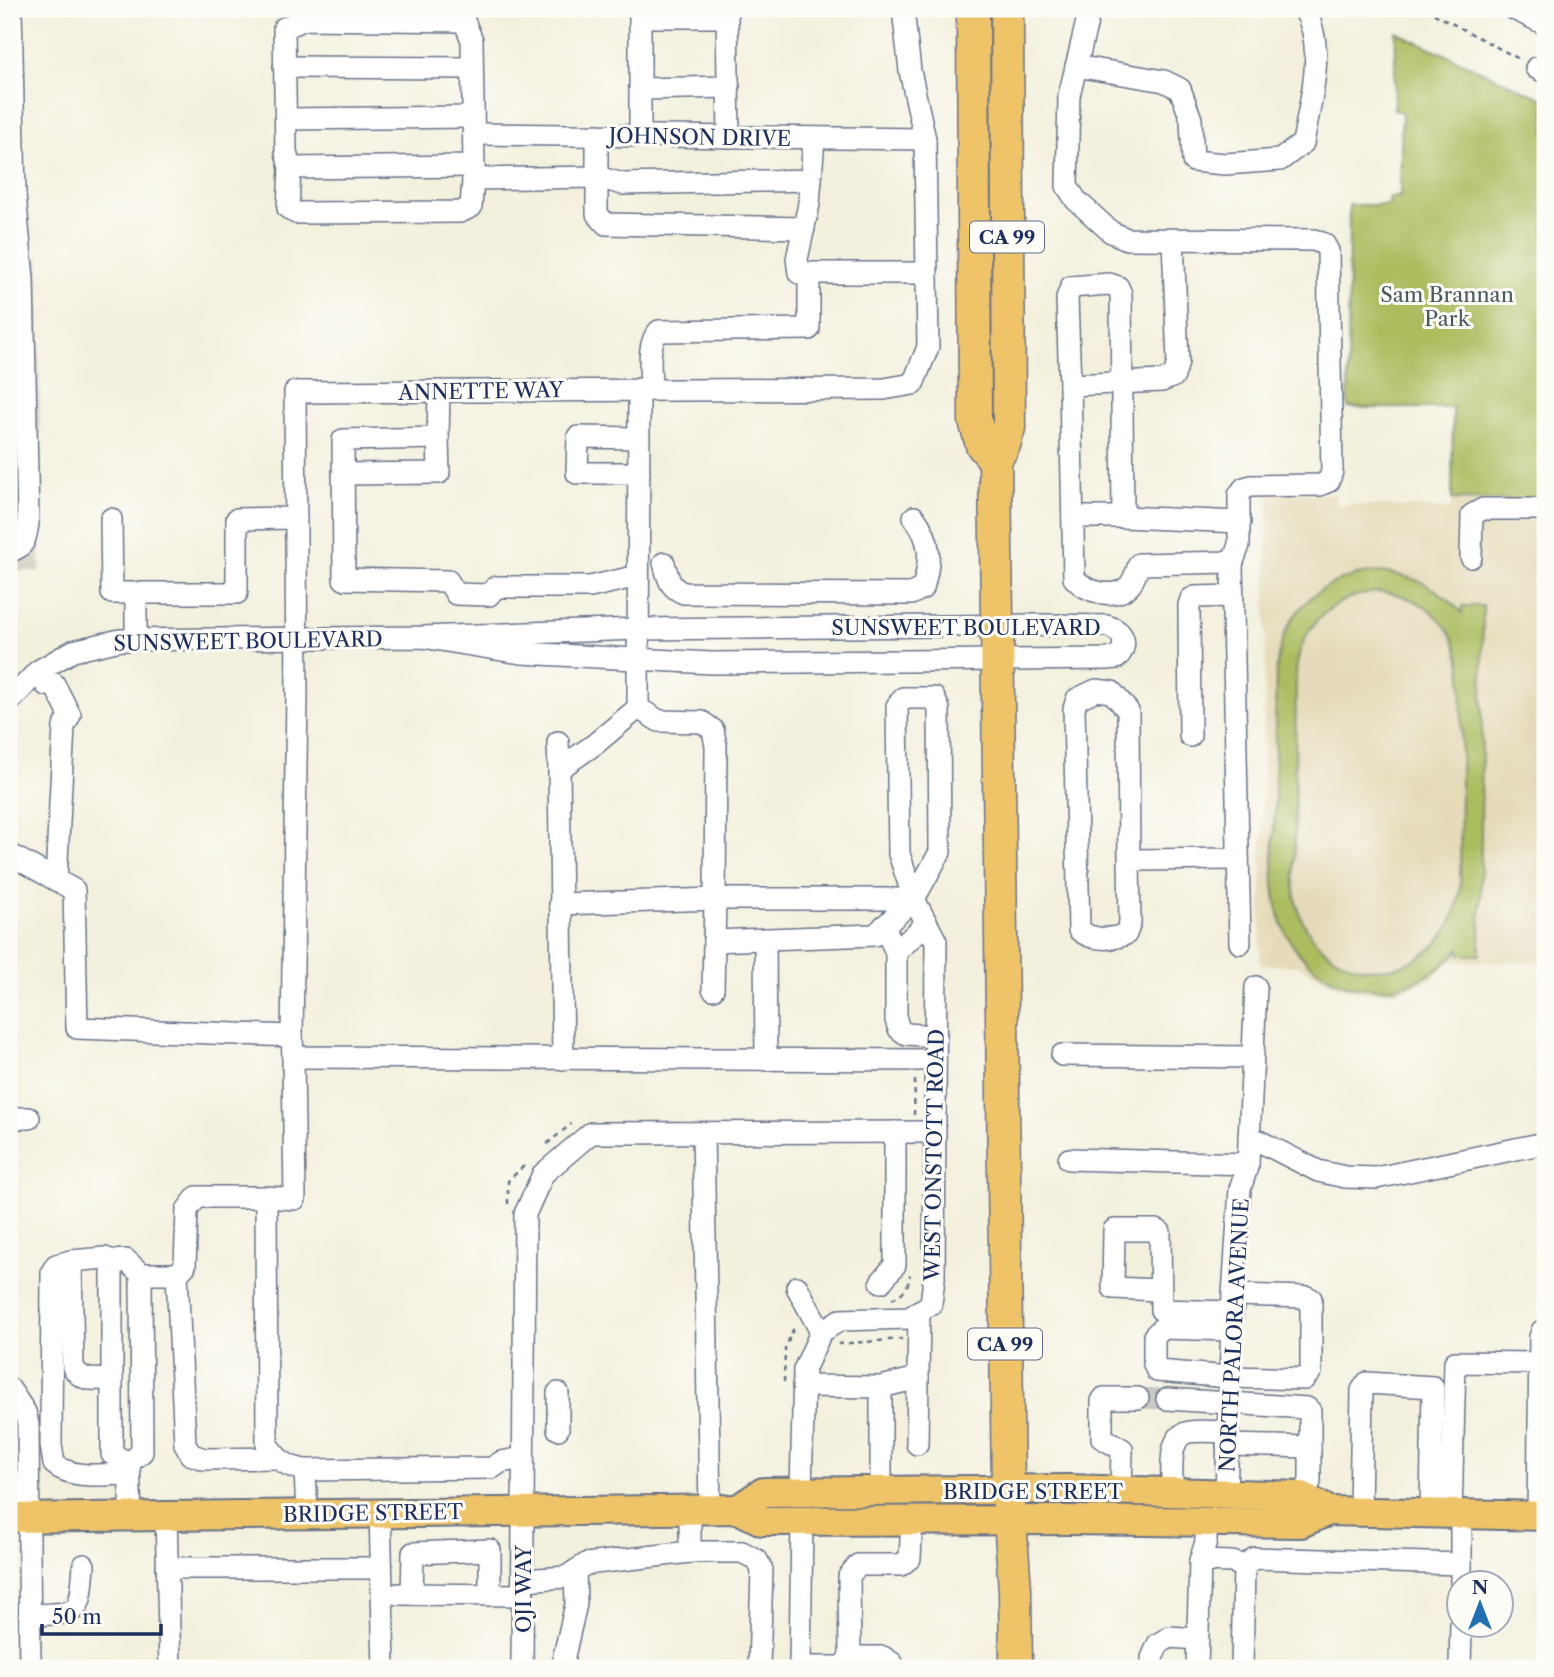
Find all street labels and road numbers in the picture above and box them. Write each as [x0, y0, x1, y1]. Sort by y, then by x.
street label: JOHNSON DRIVE [606, 123, 791, 151]
road number: CA 99 [970, 221, 1044, 252]
street label: ANNETTE WAY [397, 377, 565, 405]
street label: SUNSWEET BOULEVARD [831, 615, 1101, 640]
street label: SUNSWEET BOULEVARD [113, 626, 383, 656]
street label: WEST ONSTOTT ROAD [919, 1029, 949, 1282]
street label: NORTH PALORA AVENUE [1214, 1197, 1254, 1473]
road number: CA 99 [968, 1328, 1042, 1360]
street label: BRIDGE STREET [943, 1479, 1123, 1504]
street label: BRIDGE STREET [283, 1499, 464, 1527]
street label: OJI WAY [511, 1544, 536, 1633]

